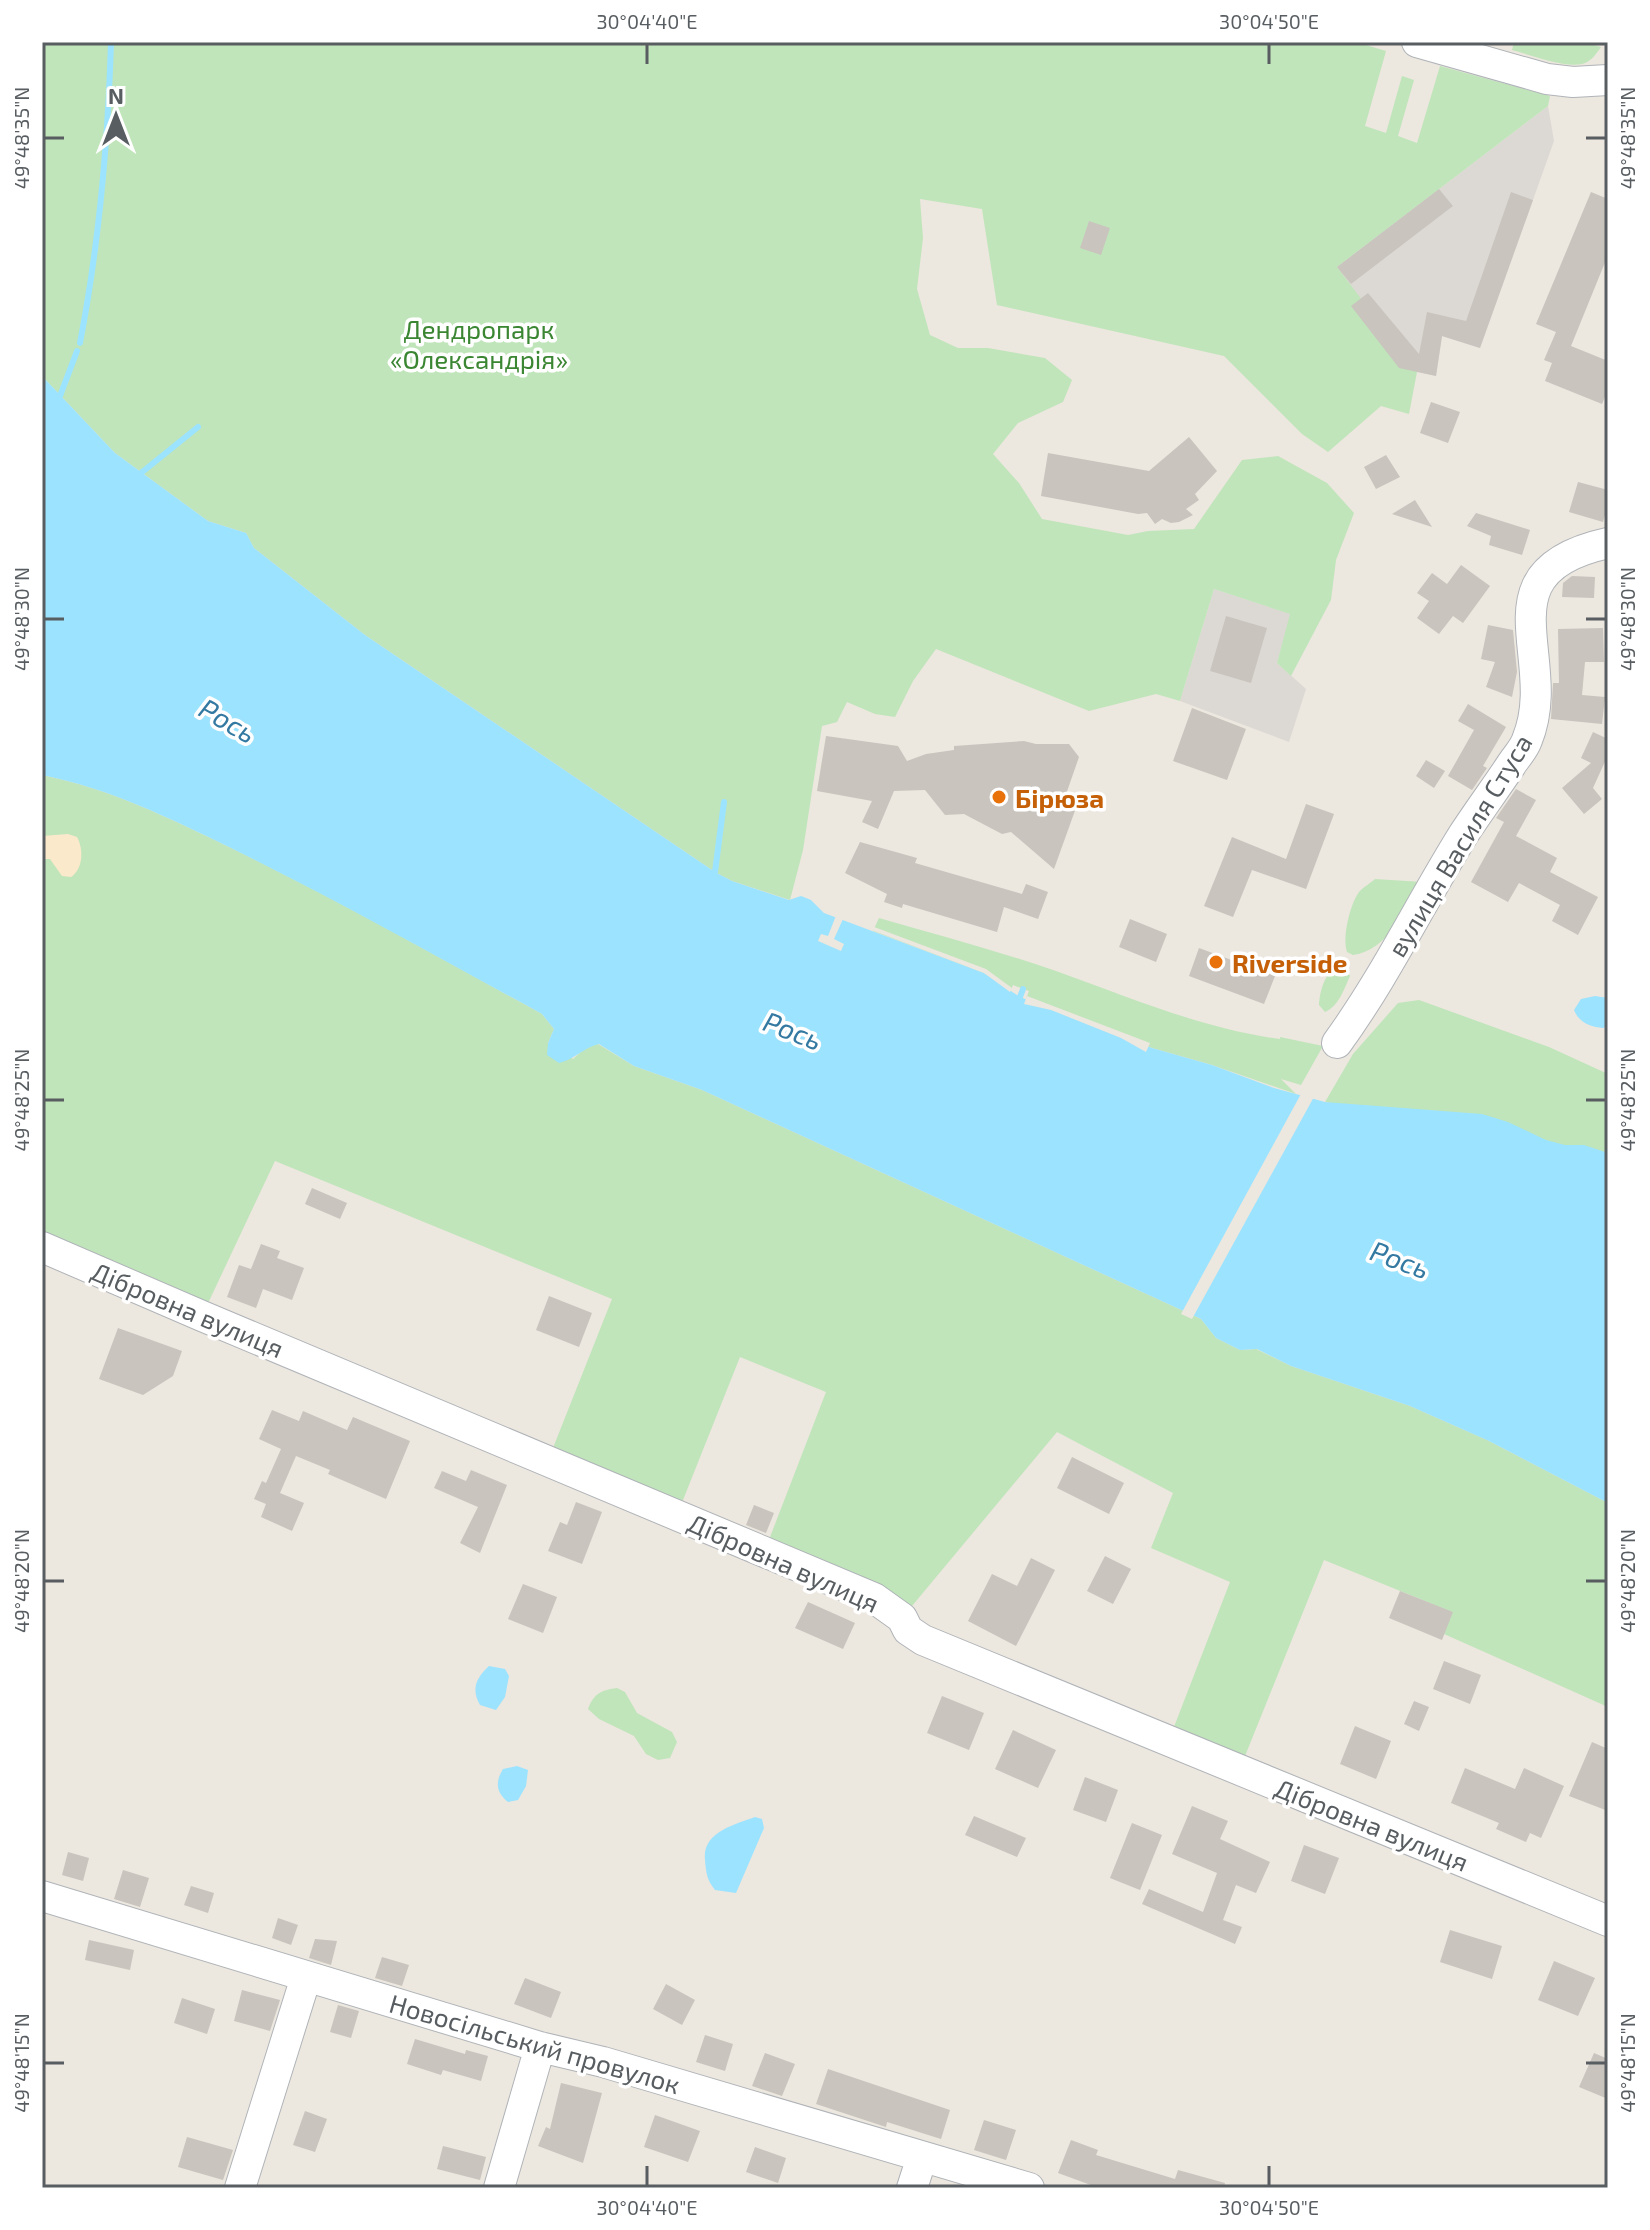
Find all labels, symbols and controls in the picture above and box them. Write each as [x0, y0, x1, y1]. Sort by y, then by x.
text: 30°04'40"E [596, 9, 698, 33]
text: 30°04'50"E [1219, 9, 1319, 33]
north arrow [76, 76, 156, 156]
text: N [108, 82, 124, 108]
text: 49°48'35"N [9, 87, 33, 189]
text: 49°48'35"N [1615, 87, 1639, 189]
park label: Дендропарк «Олександрія» [390, 313, 568, 374]
text: 49°48'30"N [9, 567, 33, 671]
text: 49°48'30"N [1615, 567, 1639, 671]
water label: Рось [193, 690, 263, 750]
street label: вулиця Василя Стуса [1380, 728, 1539, 962]
place label: Бірюза [1015, 782, 1104, 813]
marker: Бірюза [990, 788, 1008, 806]
place label: Riverside [1232, 947, 1347, 978]
marker: Riverside [1207, 953, 1225, 971]
water label: Рось [759, 1003, 827, 1057]
text: 49°48'25"N [9, 1049, 33, 1151]
text: 49°48'25"N [1615, 1049, 1639, 1151]
water label: Рось [1366, 1233, 1434, 1285]
street label: Дібровна вулиця [87, 1255, 289, 1364]
street label: Дібровна вулиця [683, 1506, 884, 1619]
text: 49°48'20"N [9, 1529, 33, 1633]
text: 49°48'20"N [1615, 1529, 1639, 1633]
street label: Дібровна вулиця [1270, 1771, 1473, 1878]
street label: Новосільський провулок [386, 1987, 684, 2100]
text: 49°48'15"N [9, 2013, 33, 2113]
text: 49°48'15"N [1615, 2013, 1639, 2113]
text: 30°04'40"E [596, 2195, 698, 2219]
text: 30°04'50"E [1219, 2195, 1319, 2219]

